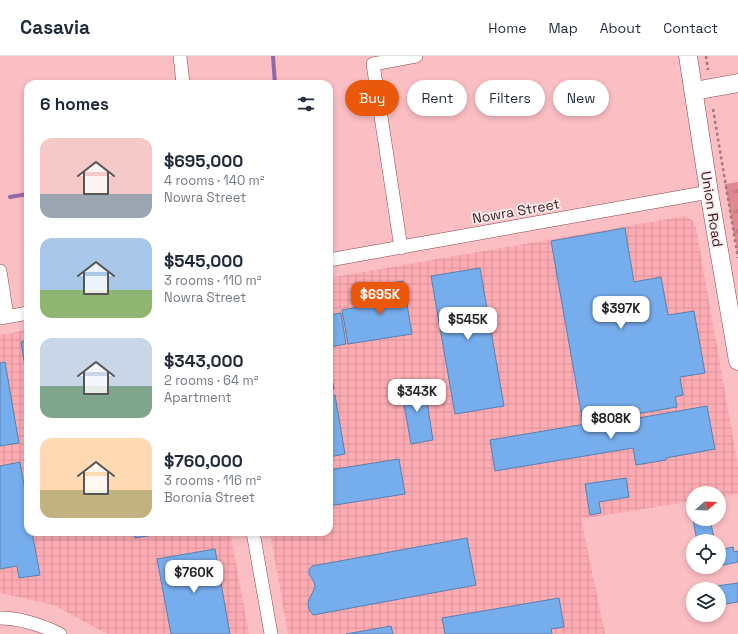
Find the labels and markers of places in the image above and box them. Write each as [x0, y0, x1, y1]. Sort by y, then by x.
pin: $695K [352, 282, 408, 316]
pin: $397K [593, 296, 649, 330]
pin: $545K [440, 307, 496, 341]
pin: $343K [389, 379, 445, 413]
pin: $808K [583, 406, 639, 440]
pin: $760K [166, 560, 222, 594]

